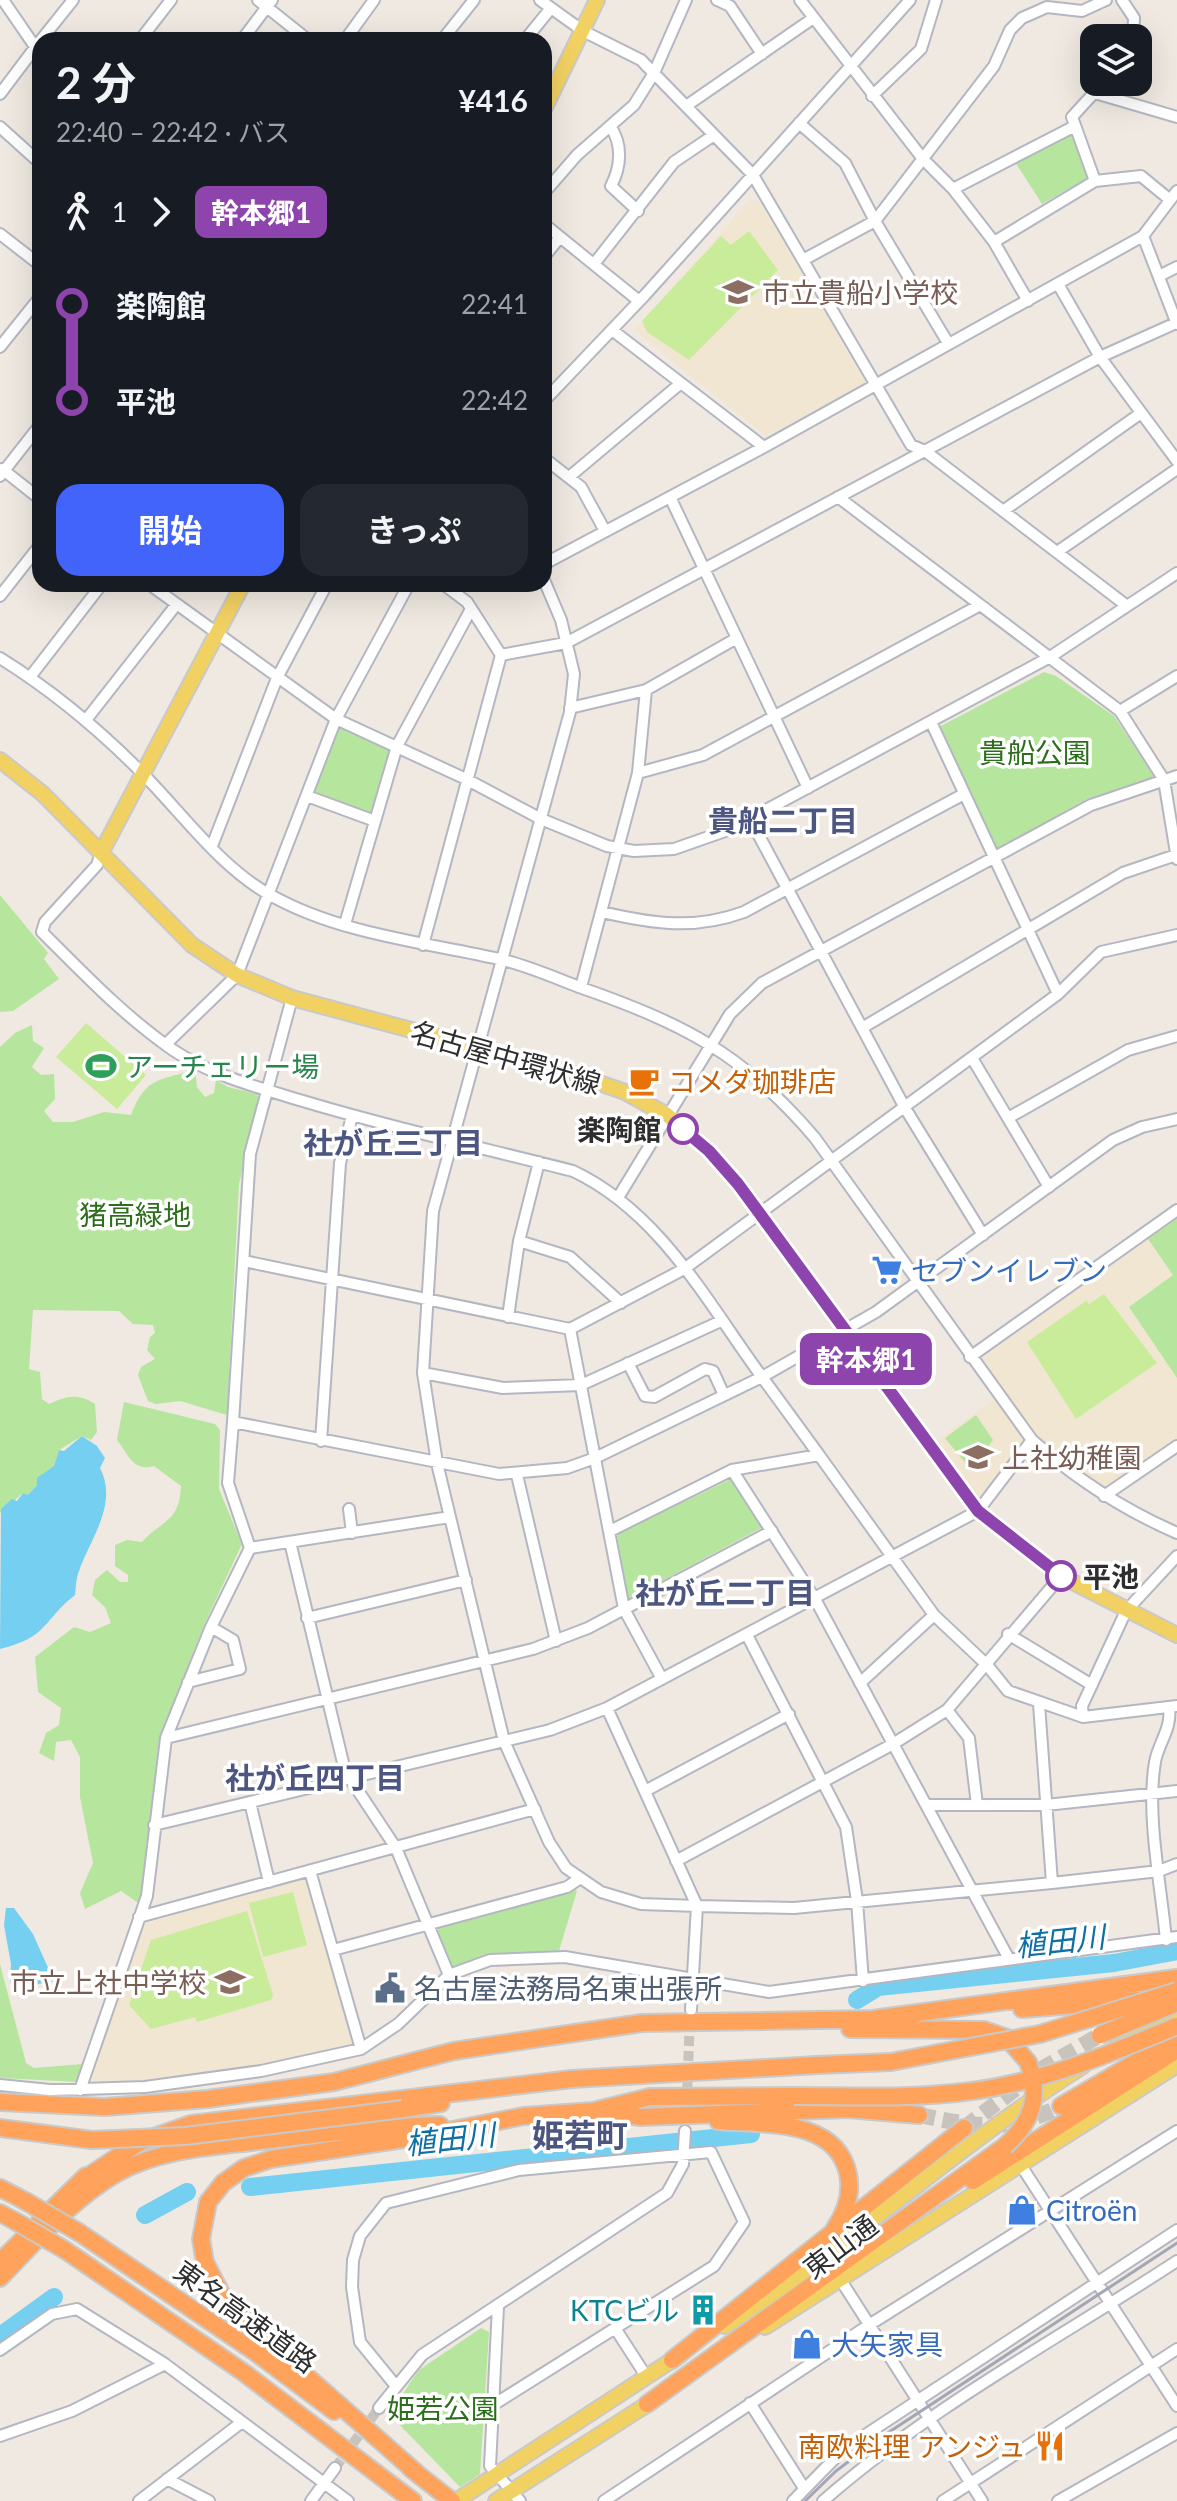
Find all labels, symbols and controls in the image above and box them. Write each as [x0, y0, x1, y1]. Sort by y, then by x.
map controls [1080, 24, 1152, 96]
button: layers [1080, 24, 1152, 96]
text: 2 分 [56, 56, 136, 108]
text: ¥416 [458, 82, 528, 118]
text: 22:40 – 22:42 · バス [56, 116, 290, 148]
icon: walk [56, 190, 100, 234]
icon: forward [139, 190, 183, 234]
text: 幹本郷1 [211, 195, 311, 229]
text: 1 [112, 196, 127, 228]
school or university icon: 市立貴船小学校 [721, 275, 755, 309]
place label: 市立貴船小学校 [762, 275, 958, 309]
text: 楽陶館 [116, 287, 206, 323]
text: 22:41 [461, 288, 528, 320]
text: 平池 [116, 383, 176, 419]
text: 22:42 [461, 384, 528, 416]
button: 開始 [56, 484, 284, 576]
button: きっぷ [300, 484, 528, 576]
park label: 貴船公園 [979, 735, 1091, 769]
district label: 貴船二丁目 [708, 802, 858, 838]
street label: 名古屋中環状線 [407, 1014, 605, 1100]
sports icon: アーチェリー場 [84, 1049, 118, 1083]
place label: アーチェリー場 [125, 1049, 319, 1083]
cafe icon: コメダ珈琲店 [627, 1064, 661, 1098]
place label: コメダ珈琲店 [668, 1064, 836, 1098]
place label: 楽陶館 [577, 1112, 661, 1146]
marker: 楽陶館 [668, 1114, 698, 1144]
district label: 社が丘三丁目 [303, 1124, 483, 1160]
park label: 猪高緑地 [79, 1197, 191, 1231]
supermarket icon: セブンイレブン [870, 1253, 904, 1287]
place label: セブンイレブン [911, 1253, 1107, 1287]
line badge: 幹本郷1 [810, 1333, 922, 1385]
text: 幹本郷1 [816, 1342, 916, 1376]
school or university icon: 上社幼稚園 [961, 1440, 995, 1474]
place label: 上社幼稚園 [1002, 1440, 1142, 1474]
place label: 平池 [1083, 1559, 1139, 1593]
marker: 平池 [1046, 1561, 1076, 1591]
district label: 社が丘二丁目 [635, 1574, 815, 1610]
district label: 社が丘四丁目 [225, 1759, 405, 1795]
water label: 植田川 [1013, 1917, 1110, 1963]
place label: 市立上社中学校 [10, 1965, 206, 1999]
school or university icon: 市立上社中学校 [213, 1965, 247, 1999]
public building icon: 名古屋法務局名東出張所 [373, 1971, 407, 2005]
place label: 名古屋法務局名東出張所 [414, 1971, 722, 2005]
water label: 植田川 [403, 2115, 500, 2161]
district label: 姫若町 [532, 2115, 628, 2154]
shop icon: Citroën [1005, 2193, 1039, 2227]
place label: Citroën [1046, 2193, 1137, 2227]
street label: 東山通 [796, 2207, 884, 2285]
street label: 東名高速道路 [168, 2253, 324, 2379]
place label: KTCビル [570, 2293, 679, 2327]
building icon: KTCビル [686, 2293, 720, 2327]
shop icon: 大矢家具 [790, 2327, 824, 2361]
place label: 大矢家具 [831, 2327, 943, 2361]
park label: 姫若公園 [387, 2391, 499, 2425]
place label: 南欧料理 アンジュ [798, 2429, 1026, 2463]
restaurant icon: 南欧料理 アンジュ [1033, 2429, 1067, 2463]

